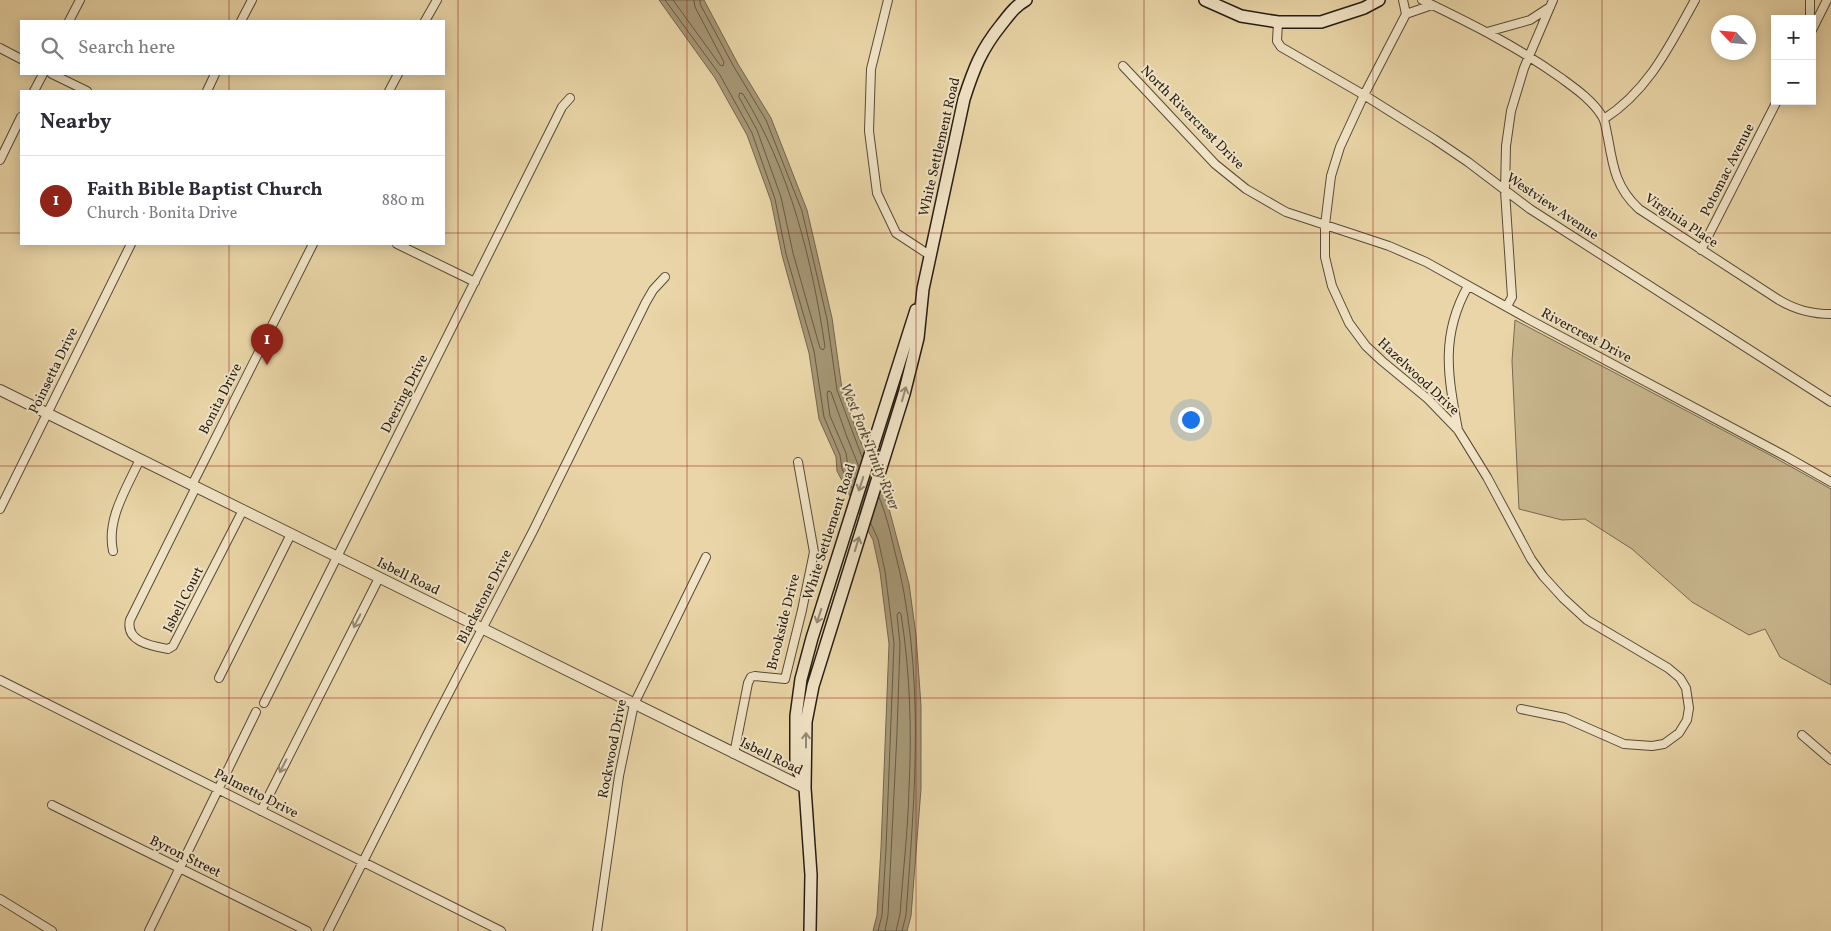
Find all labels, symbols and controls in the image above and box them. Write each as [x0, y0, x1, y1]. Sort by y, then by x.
north arrow [1711, 15, 1756, 60]
map controls [1771, 15, 1816, 105]
button: + [1771, 15, 1816, 60]
search box [20, 20, 445, 75]
icon: search [38, 34, 66, 62]
text: Search here [78, 35, 175, 61]
button: − [1771, 60, 1816, 105]
street label: North Rivercrest Drive [1136, 62, 1248, 174]
street label: White Settlement Road [915, 75, 965, 218]
text: Nearby [40, 108, 111, 137]
street label: Potomac Avenue [1696, 120, 1760, 220]
street label: Westview Avenue [1502, 169, 1602, 245]
text: Faith Bible Baptist Church [87, 177, 323, 203]
street label: Virginia Place [1640, 189, 1722, 253]
text: 1 [53, 190, 59, 212]
text: 880 m [382, 190, 425, 212]
text: Church · Bonita Drive [87, 203, 237, 225]
street label: Rivercrest Drive [1537, 304, 1635, 368]
street label: Poinsetta Drive [25, 324, 83, 417]
pin: 1 [251, 324, 283, 365]
street label: Hazelwood Drive [1373, 334, 1463, 420]
street label: Deering Drive [377, 351, 433, 437]
street label: Bonita Drive [195, 360, 247, 438]
water label: West Fork Trinity River [834, 380, 904, 514]
one-way arrow [900, 386, 909, 402]
your location [1178, 407, 1204, 433]
street label: White Settlement Road [799, 461, 861, 603]
one-way arrow [856, 476, 866, 492]
one-way arrow [853, 537, 863, 553]
street label: Blackstone Drive [453, 546, 517, 647]
street label: Isbell Road [373, 554, 443, 600]
street label: Isbell Court [159, 564, 209, 636]
street label: Brookside Drive [763, 571, 805, 672]
one-way arrow [814, 608, 824, 624]
one-way arrow [352, 613, 361, 628]
street label: Rockwood Drive [594, 697, 632, 800]
one-way arrow [801, 732, 811, 748]
street label: Isbell Road [736, 734, 806, 780]
one-way arrow [278, 758, 287, 773]
street label: Palmetto Drive [211, 765, 302, 824]
street label: Byron Street [146, 831, 224, 883]

